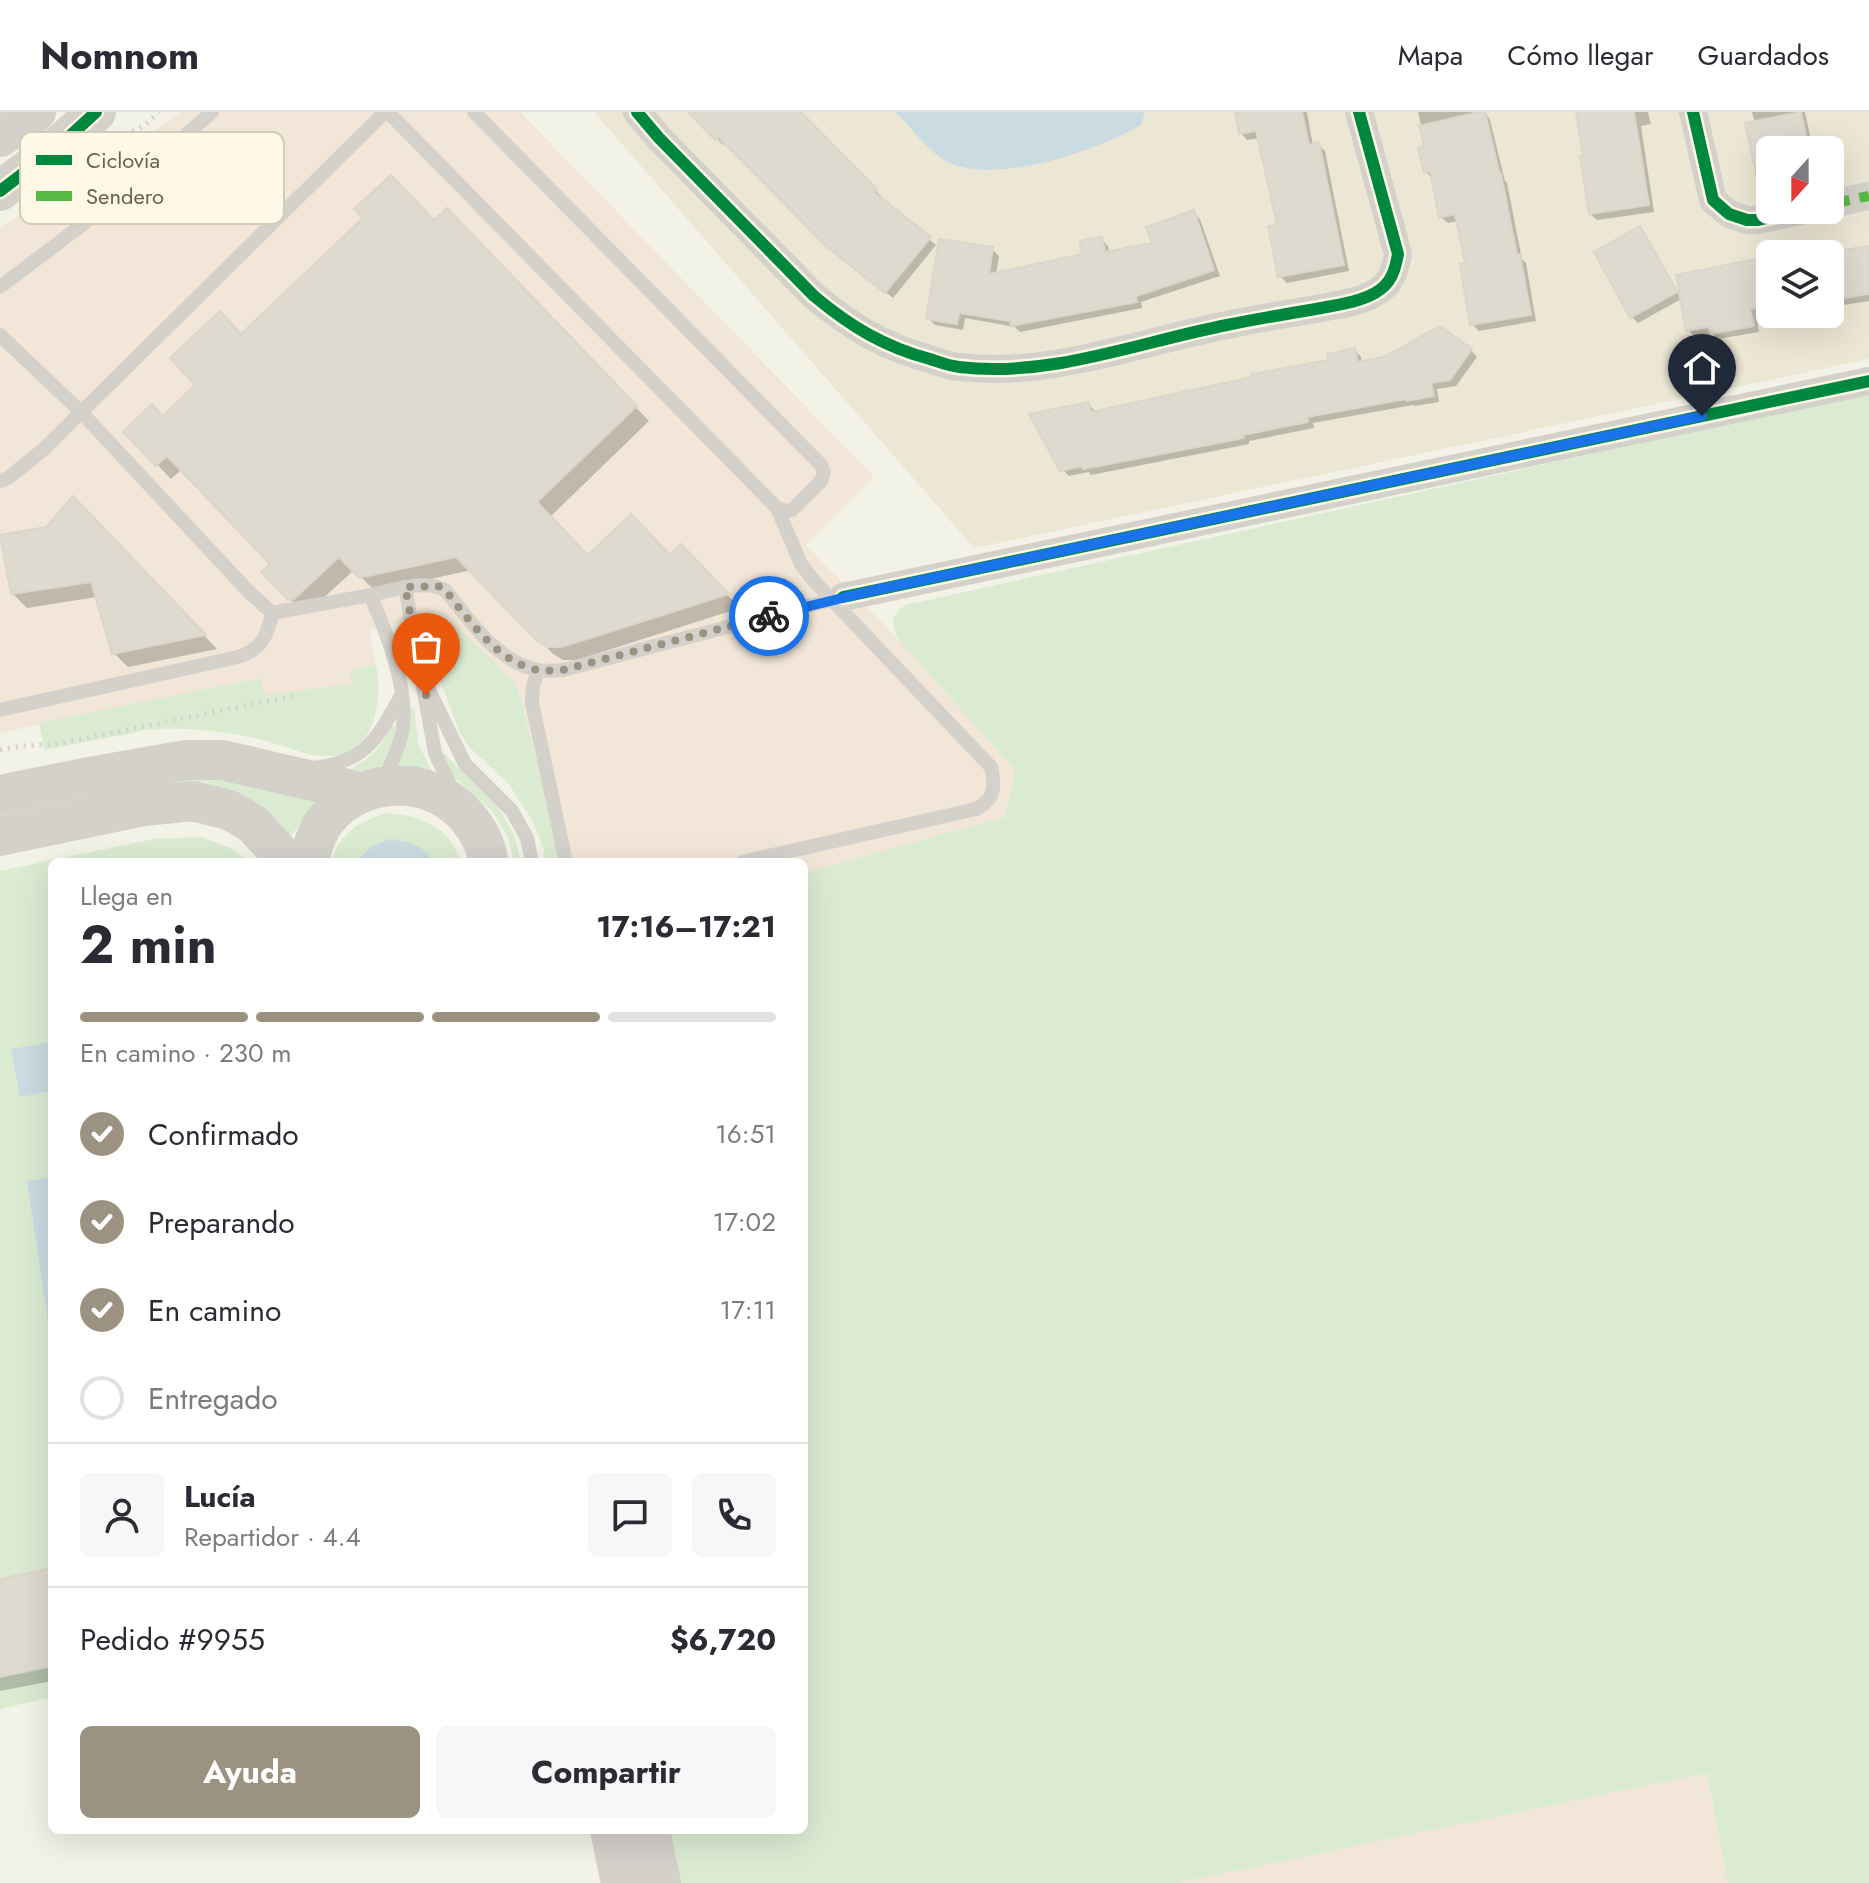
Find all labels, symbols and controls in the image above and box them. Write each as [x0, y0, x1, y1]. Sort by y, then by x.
text: Nomnom [40, 28, 199, 83]
text: Mapa [1398, 35, 1463, 76]
text: Cómo llegar [1507, 35, 1654, 76]
text: Guardados [1698, 35, 1829, 76]
legend [20, 132, 284, 224]
north arrow [1756, 136, 1844, 224]
map controls [1756, 136, 1844, 328]
text: Ciclovía [86, 144, 160, 176]
text: Sendero [86, 180, 164, 212]
button: layers [1756, 240, 1844, 328]
pin [1668, 334, 1736, 416]
icon: home [1680, 346, 1724, 390]
courier [729, 576, 809, 656]
icon: bike [747, 594, 791, 638]
pin [392, 613, 460, 695]
icon: bag [404, 625, 448, 669]
text: Llega en [80, 877, 173, 915]
text: 17:16–17:21 [596, 905, 776, 948]
text: 2 min [80, 907, 217, 983]
text: En camino · 230 m [80, 1034, 292, 1072]
icon: check [80, 1112, 124, 1156]
text: Confirmado [148, 1113, 299, 1156]
text: 16:51 [715, 1115, 776, 1153]
icon: check [80, 1200, 124, 1244]
text: Preparando [148, 1201, 295, 1244]
text: 17:02 [712, 1203, 776, 1241]
icon: check [80, 1288, 124, 1332]
text: En camino [148, 1289, 281, 1332]
text: 17:11 [719, 1291, 776, 1329]
text: Entregado [148, 1377, 278, 1420]
button: person [80, 1473, 164, 1557]
button: chat [588, 1473, 672, 1557]
button: phone [692, 1473, 776, 1557]
text: Lucía [184, 1475, 256, 1518]
text: Repartidor · 4.4 [184, 1518, 361, 1556]
text: Pedido #9955 [80, 1618, 265, 1661]
text: $6,720 [670, 1618, 776, 1661]
button: Ayuda [80, 1726, 420, 1818]
button: Compartir [436, 1726, 776, 1818]

